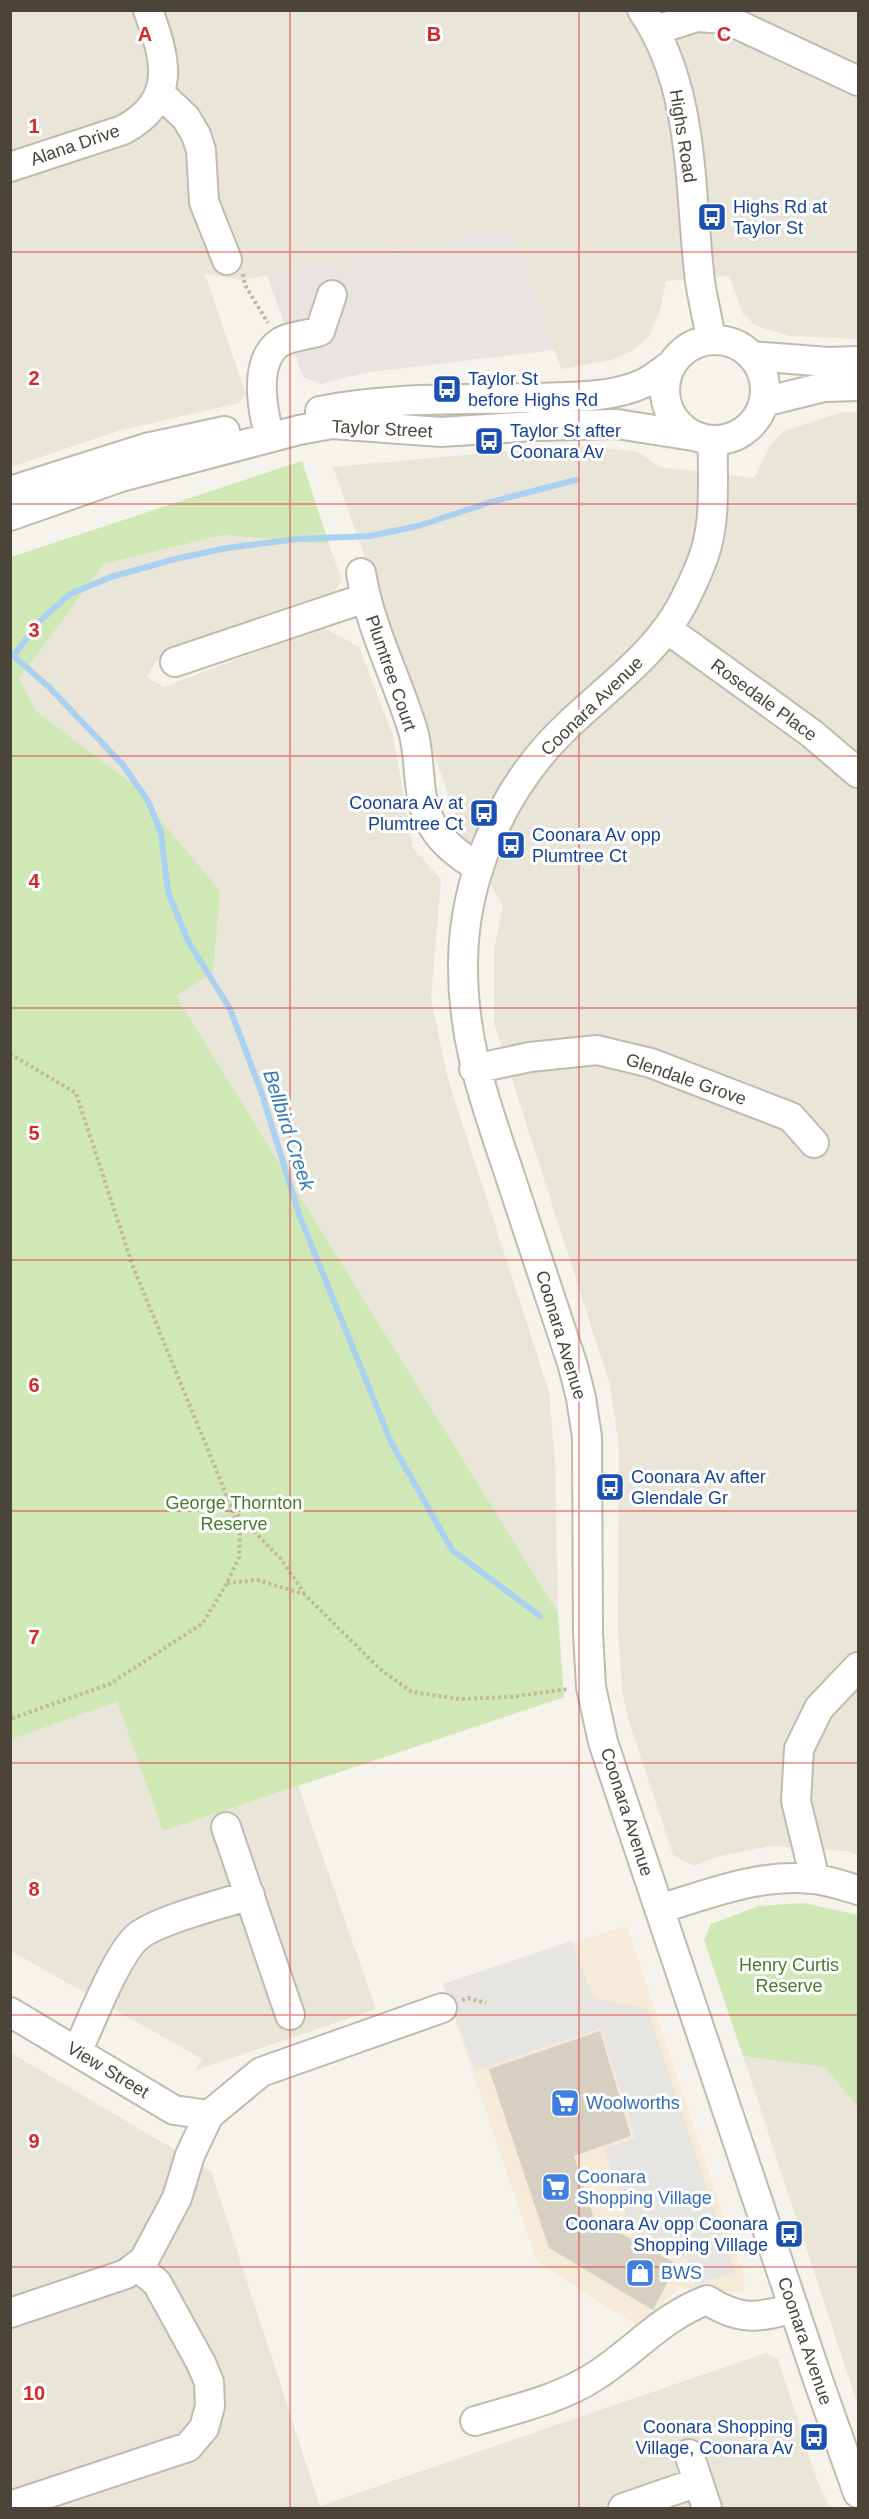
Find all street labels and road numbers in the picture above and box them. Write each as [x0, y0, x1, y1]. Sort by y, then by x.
street label: Highs Road [666, 88, 700, 184]
street label: Alana Drive [28, 120, 122, 170]
street label: Taylor Street [331, 416, 433, 442]
street label: Plumtree Court [362, 613, 420, 733]
street label: Coonara Avenue [537, 652, 647, 760]
street label: Rosedale Place [707, 655, 821, 745]
street label: Glendale Grove [623, 1049, 749, 1109]
street label: Coonara Avenue [532, 1268, 590, 1402]
street label: Coonara Avenue [597, 1745, 657, 1879]
street label: View Street [64, 2038, 152, 2102]
street label: Coonara Avenue [774, 2274, 836, 2408]

